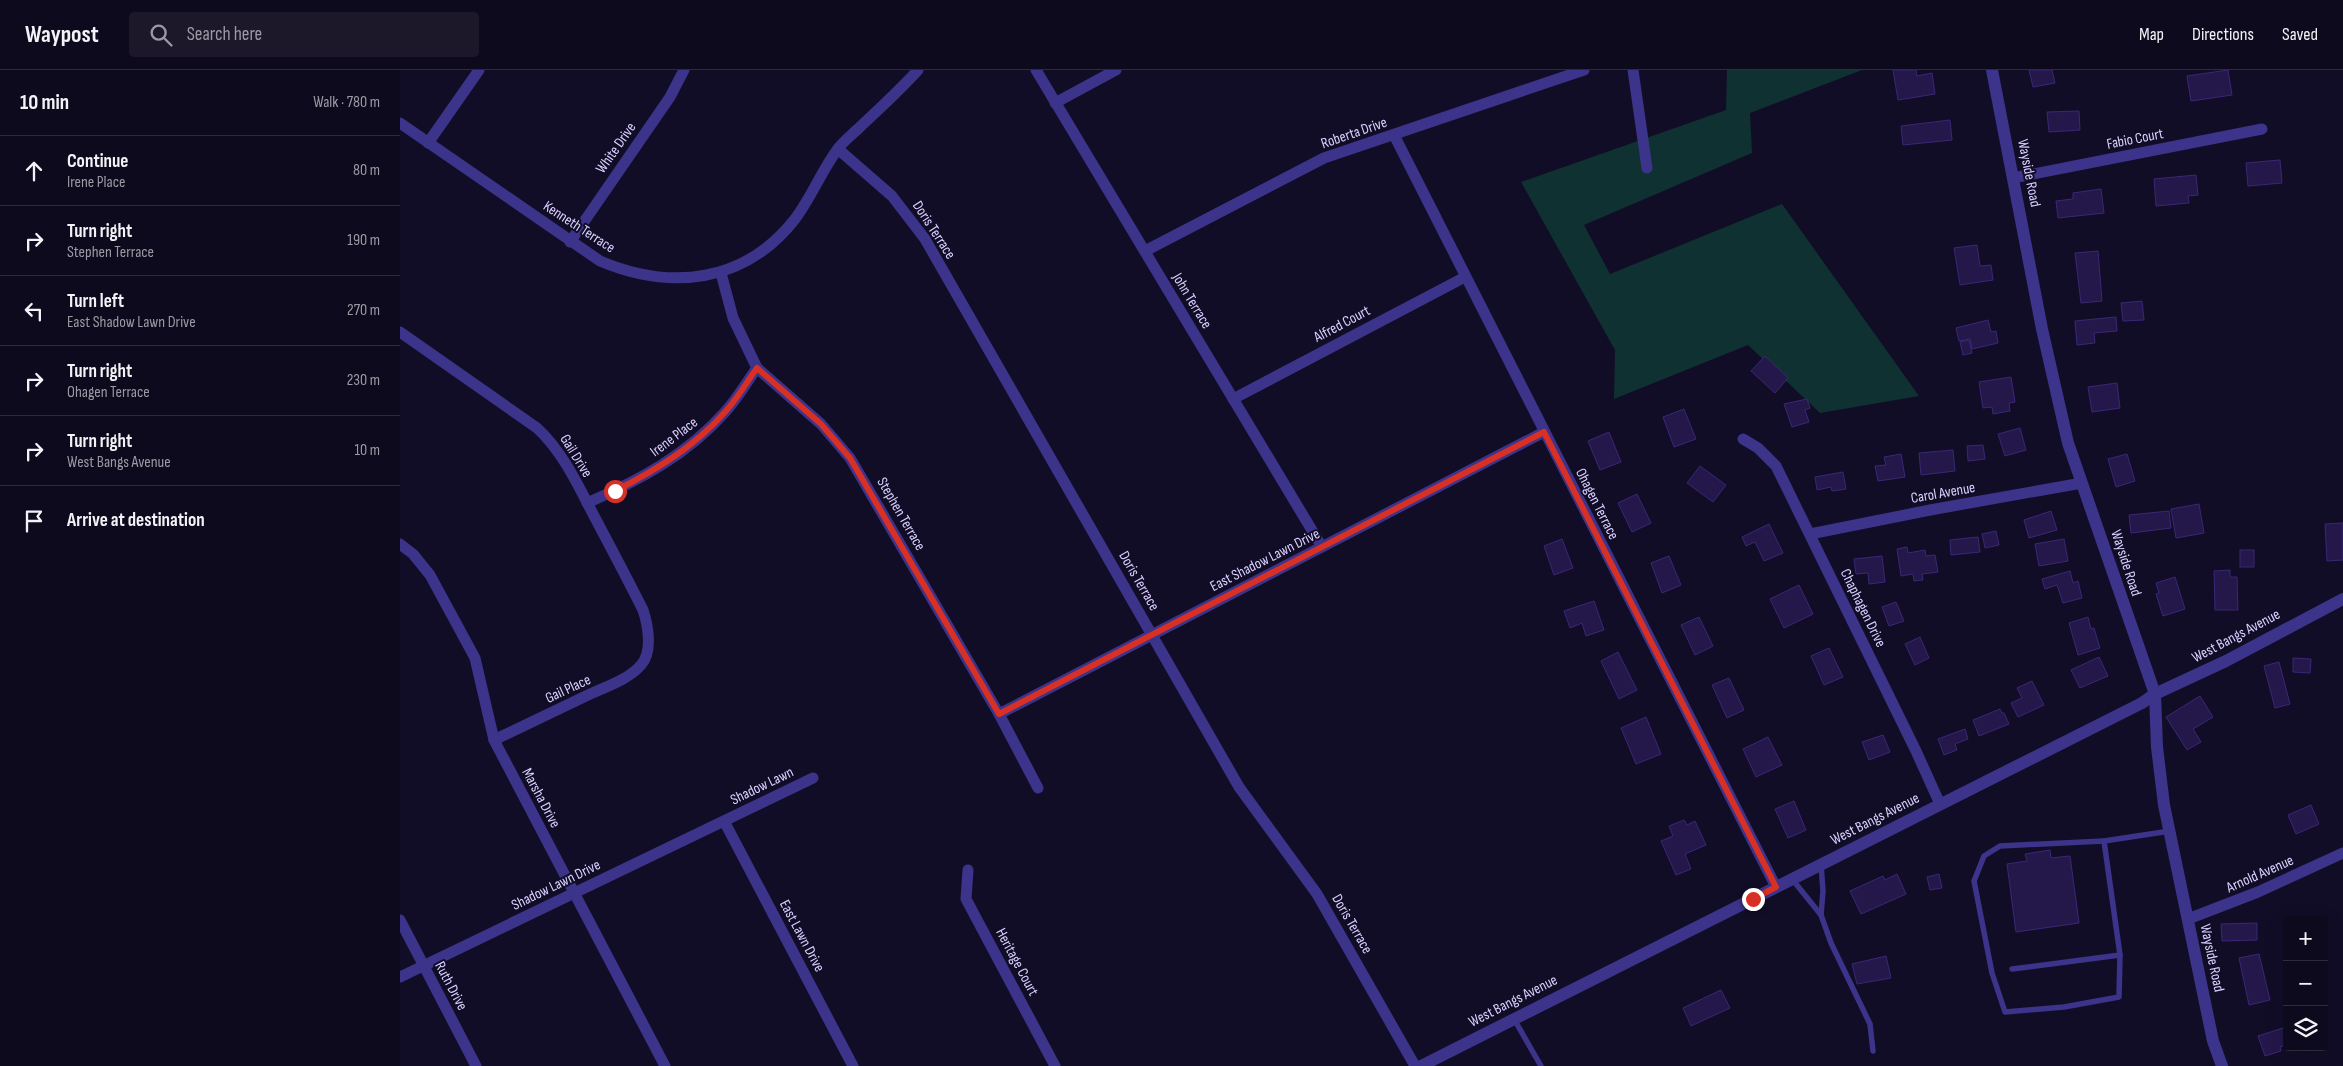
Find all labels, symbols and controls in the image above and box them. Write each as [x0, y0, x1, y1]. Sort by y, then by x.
search box [129, 12, 479, 57]
text: Waypost [25, 20, 99, 49]
icon: search [147, 21, 175, 49]
text: Search here [187, 23, 262, 46]
text: Map [2139, 24, 2164, 45]
text: Directions [2192, 24, 2254, 45]
text: Saved [2282, 24, 2318, 45]
text: 10 min [20, 90, 69, 115]
text: Walk · 780 m [313, 93, 380, 112]
street label: Roberta Drive [1318, 113, 1390, 153]
street label: White Drive [592, 119, 640, 177]
street label: Fabio Court [2105, 124, 2165, 154]
street label: Wayside Road [2013, 137, 2045, 209]
text: Continue [67, 150, 128, 173]
icon: ahead [20, 157, 48, 185]
text: 80 m [353, 161, 380, 180]
text: Irene Place [67, 173, 125, 192]
street label: Kenneth Terrace [539, 197, 619, 257]
street label: Doris Terrace [908, 197, 960, 263]
text: Turn right [67, 220, 132, 243]
icon: right [20, 227, 48, 255]
text: 190 m [347, 231, 380, 250]
text: Stephen Terrace [67, 243, 154, 262]
street label: John Terrace [1167, 269, 1216, 332]
text: Turn left [67, 290, 124, 313]
icon: left [20, 297, 48, 325]
text: 270 m [347, 301, 380, 320]
street label: Alfred Court [1310, 301, 1374, 347]
text: East Shadow Lawn Drive [67, 313, 196, 332]
text: Turn right [67, 360, 132, 383]
icon: right [20, 367, 48, 395]
text: 230 m [347, 371, 380, 390]
text: Ohagen Terrace [67, 383, 150, 402]
street label: Irene Place [646, 413, 702, 461]
text: Turn right [67, 430, 132, 453]
street label: Gail Drive [555, 431, 597, 481]
icon: right [20, 437, 48, 465]
text: 10 m [354, 441, 380, 460]
text: West Bangs Avenue [67, 453, 171, 472]
street label: Ohagen Terrace [1571, 465, 1623, 543]
street label: Stephen Terrace [872, 474, 930, 554]
street label: Carol Avenue [1909, 478, 1977, 508]
route start [604, 480, 627, 503]
icon: arrive [20, 507, 48, 535]
text: Arrive at destination [67, 509, 205, 532]
street label: East Shadow Lawn Drive [1207, 524, 1323, 596]
street label: Wayside Road [2106, 527, 2146, 599]
street label: Doris Terrace [1114, 548, 1164, 614]
street label: Chaphagen Drive [1836, 566, 1890, 650]
street label: West Bangs Avenue [2189, 605, 2283, 667]
street label: Gail Place [542, 670, 594, 708]
street label: Shadow Lawn [727, 763, 797, 809]
street label: Marsha Drive [517, 765, 565, 831]
street label: West Bangs Avenue [1827, 788, 1923, 850]
street label: Arnold Avenue [2222, 851, 2297, 898]
street label: Shadow Lawn Drive [508, 855, 604, 915]
route end [1742, 888, 1765, 911]
street label: Doris Terrace [1327, 891, 1377, 957]
street label: East Lawn Drive [775, 897, 829, 975]
map controls [2283, 916, 2328, 1051]
button: + [2283, 916, 2328, 961]
street label: Wayside Road [2196, 922, 2228, 994]
street label: Heritage Court [991, 925, 1043, 1000]
street label: Ruth Drive [430, 958, 472, 1014]
button: − [2283, 961, 2328, 1006]
street label: West Bangs Avenue [1465, 970, 1561, 1032]
button: layers [2283, 1006, 2328, 1051]

